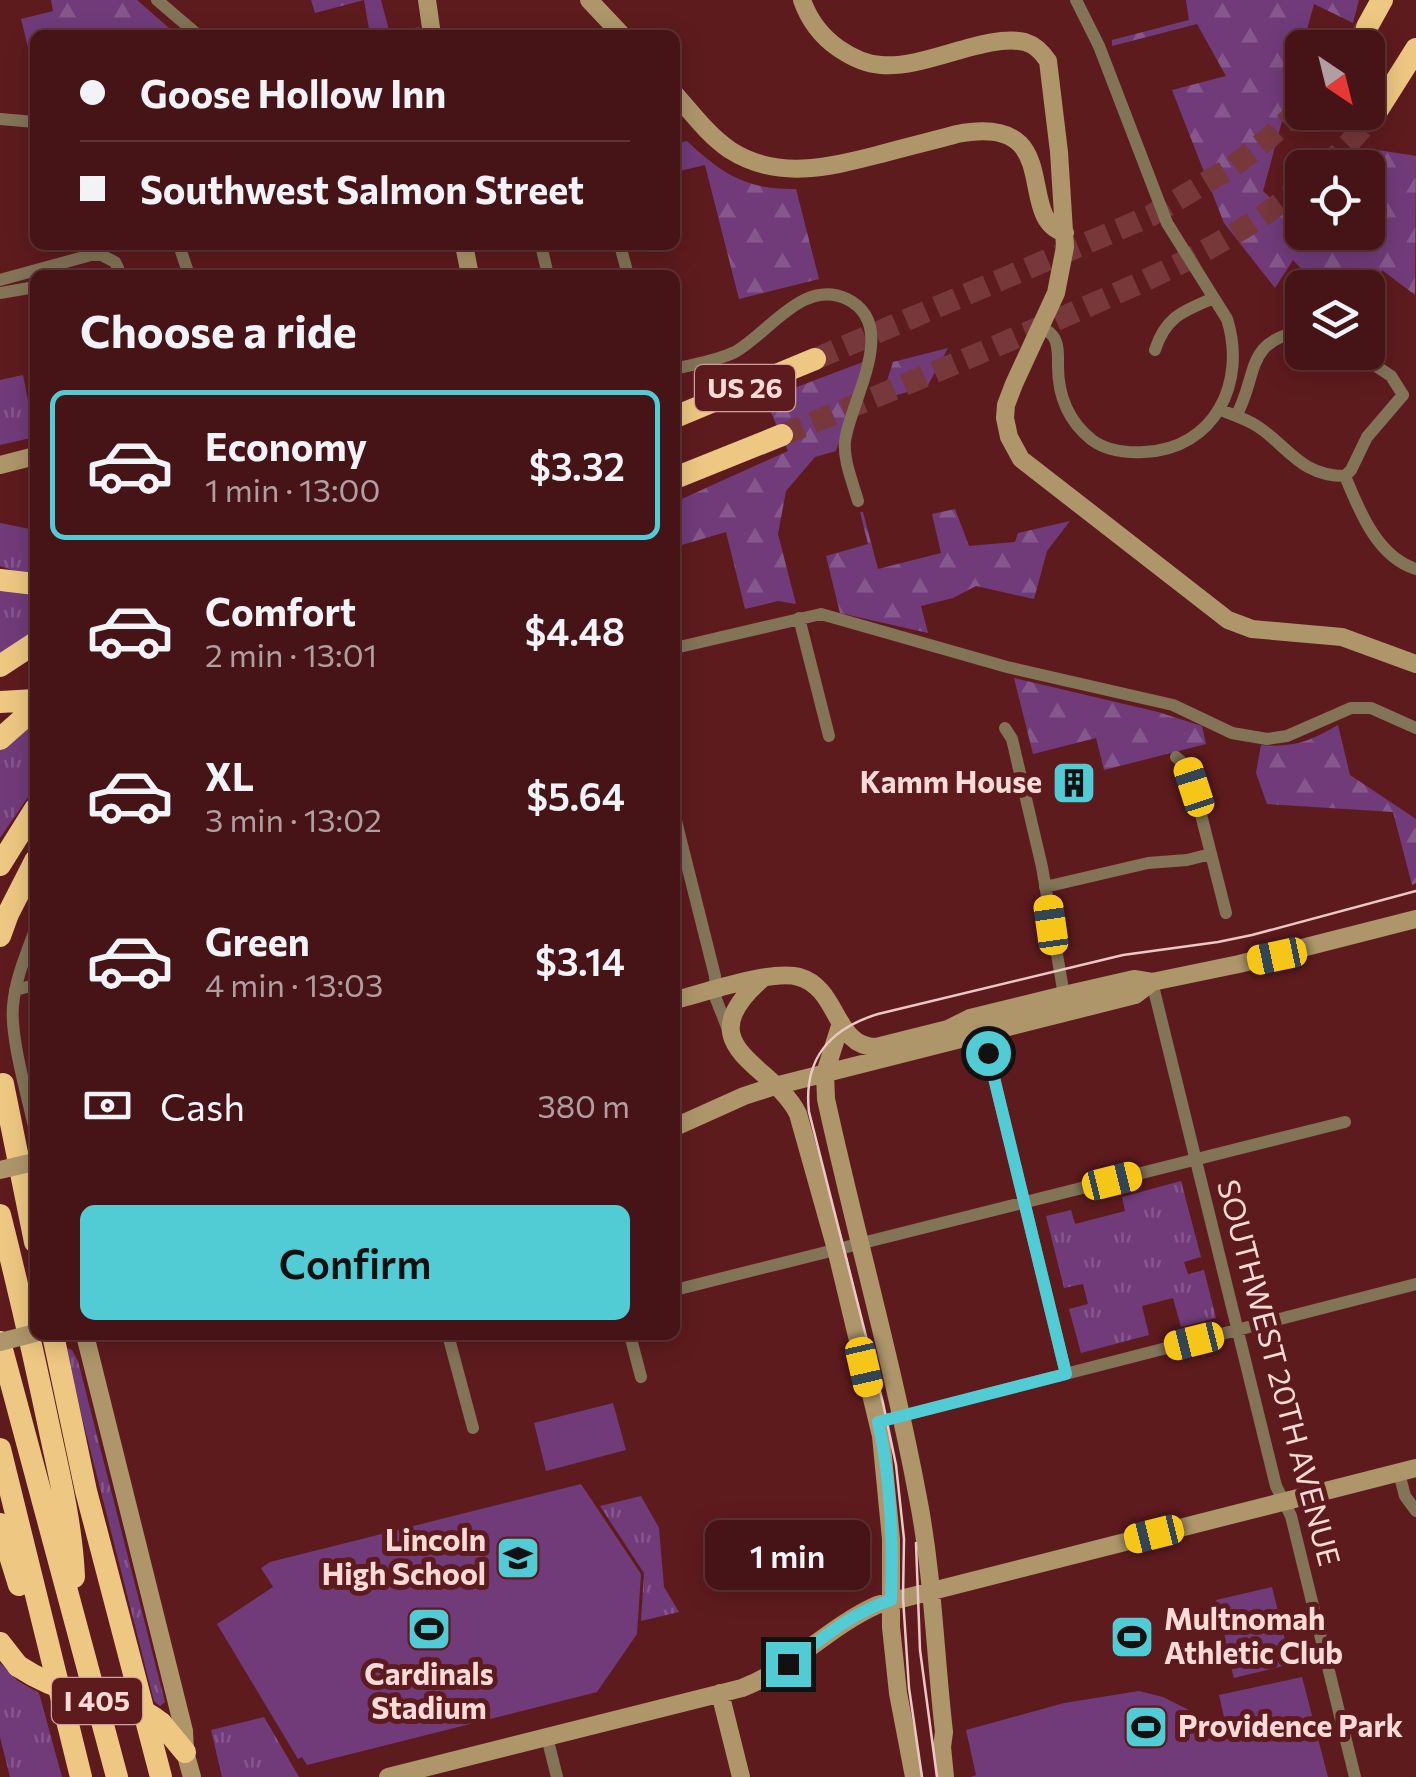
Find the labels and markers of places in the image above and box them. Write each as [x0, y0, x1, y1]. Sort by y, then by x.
building icon: Kamm House [1051, 760, 1097, 806]
place label: Kamm House [860, 762, 1042, 799]
place label: Lincoln High School [322, 1520, 486, 1591]
school or university icon: Lincoln High School [495, 1535, 541, 1581]
place label: Multnomah Athletic Club [1164, 1599, 1343, 1670]
sports icon: Cardinals Stadium [406, 1606, 452, 1652]
sports icon: Multnomah Athletic Club [1109, 1614, 1155, 1660]
place label: Cardinals Stadium [364, 1654, 494, 1725]
sports icon: Providence Park [1123, 1704, 1169, 1750]
place label: Providence Park [1178, 1706, 1403, 1743]

